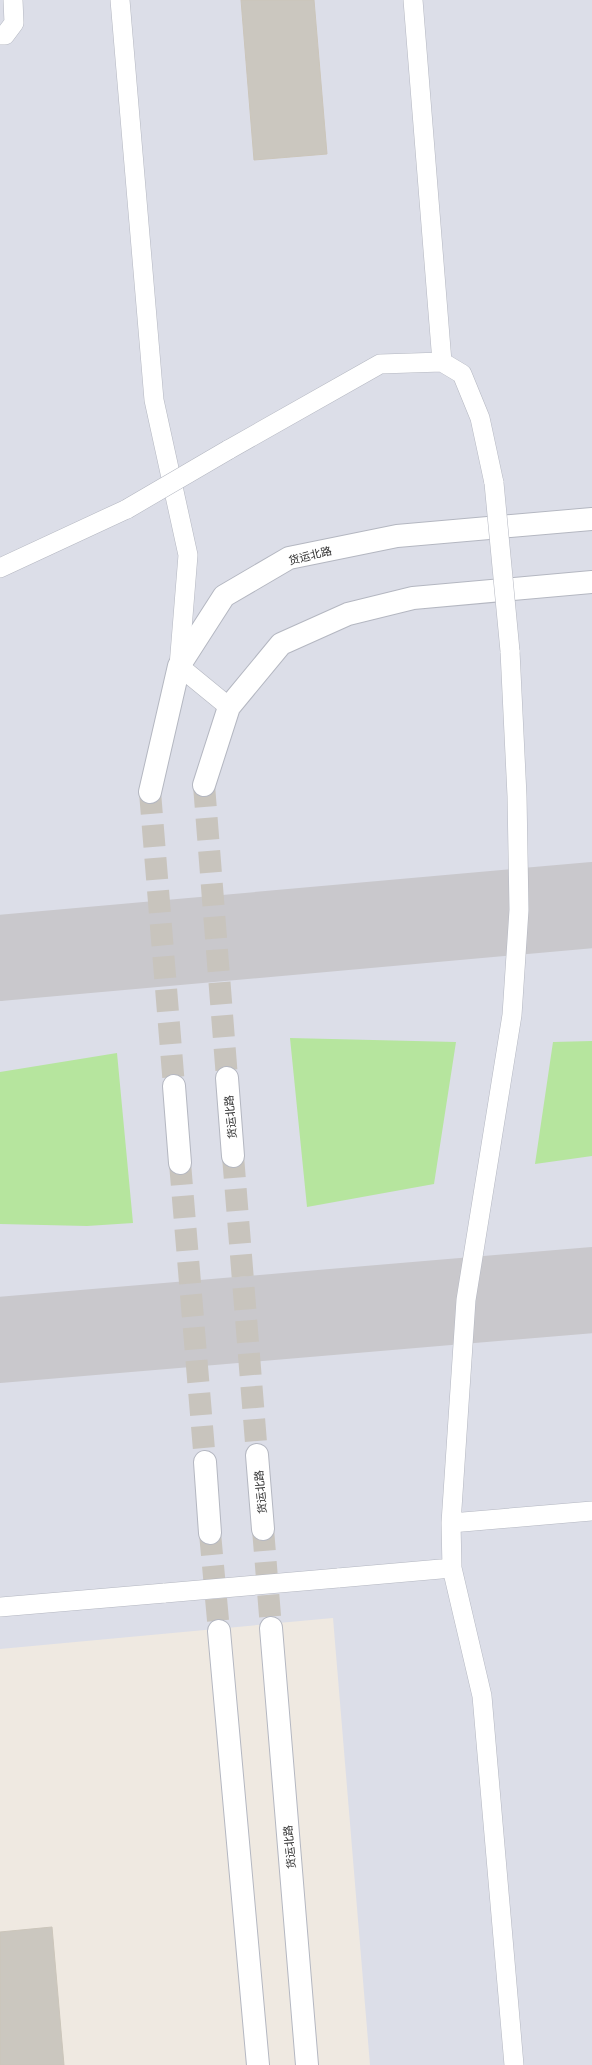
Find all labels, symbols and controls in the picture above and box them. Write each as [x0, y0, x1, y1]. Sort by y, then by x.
street label: 货运北路 [287, 543, 333, 567]
street label: 货运北路 [222, 1095, 238, 1139]
street label: 货运北路 [252, 1470, 268, 1514]
street label: 货运北路 [281, 1825, 297, 1869]

